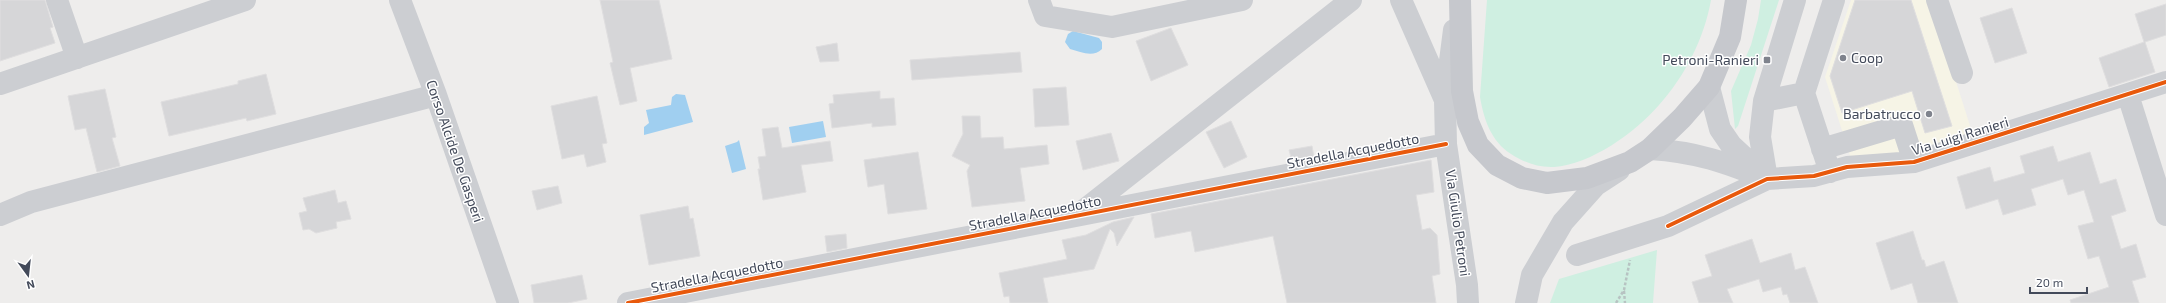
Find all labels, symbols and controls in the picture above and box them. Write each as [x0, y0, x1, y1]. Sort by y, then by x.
place label: Coop [1851, 49, 1883, 66]
place label: Petroni-Ranieri [1662, 51, 1759, 68]
marker: Coop [1838, 53, 1848, 63]
marker: Petroni-Ranieri [1762, 55, 1772, 65]
street label: Corso Alcide De Gasperi [423, 77, 488, 224]
place label: Barbatrucco [1843, 105, 1921, 122]
marker: Barbatrucco [1924, 109, 1934, 119]
street label: Via Luigi Ranieri [1909, 113, 2010, 158]
street label: Stradella Acquedotto [1285, 129, 1420, 172]
street label: Via Giulio Petroni [1443, 168, 1474, 277]
street label: Stradella Acquedotto [967, 191, 1102, 234]
street label: Stradella Acquedotto [649, 253, 784, 296]
north arrow [8, 255, 48, 295]
scale bar [2030, 269, 2087, 295]
text: 20 m [2036, 275, 2063, 289]
text: N [25, 278, 36, 292]

